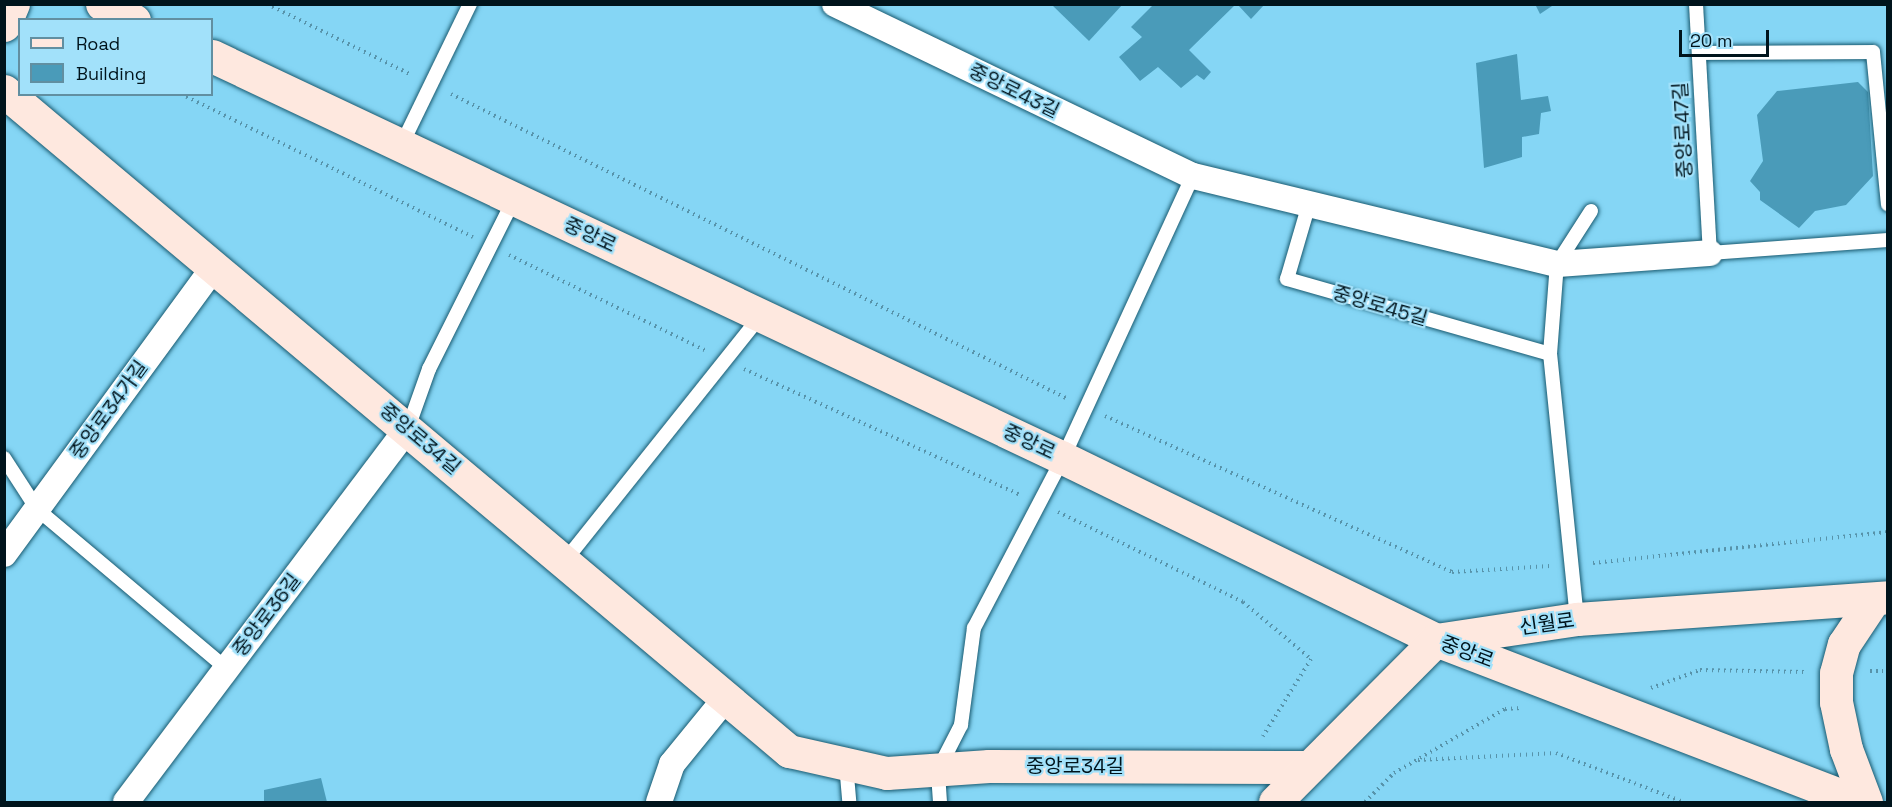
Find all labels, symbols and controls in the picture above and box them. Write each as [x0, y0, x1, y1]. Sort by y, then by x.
legend [18, 18, 213, 96]
scale bar [1682, 18, 1772, 56]
text: 20 m [1690, 29, 1733, 52]
text: Road [76, 32, 120, 55]
street label: 중앙로43길 [965, 59, 1063, 123]
text: Building [76, 62, 146, 85]
street label: 중앙로47길 [1668, 81, 1698, 179]
street label: 중앙로 [560, 212, 620, 258]
street label: 중앙로45길 [1330, 281, 1430, 331]
street label: 중앙로34가길 [65, 356, 153, 464]
street label: 중앙로34길 [375, 398, 465, 480]
street label: 중앙로 [999, 419, 1059, 465]
street label: 중앙로36길 [228, 569, 306, 661]
street label: 신월로 [1518, 608, 1576, 640]
street label: 중앙로 [1437, 631, 1497, 673]
street label: 중앙로34길 [1026, 754, 1124, 778]

